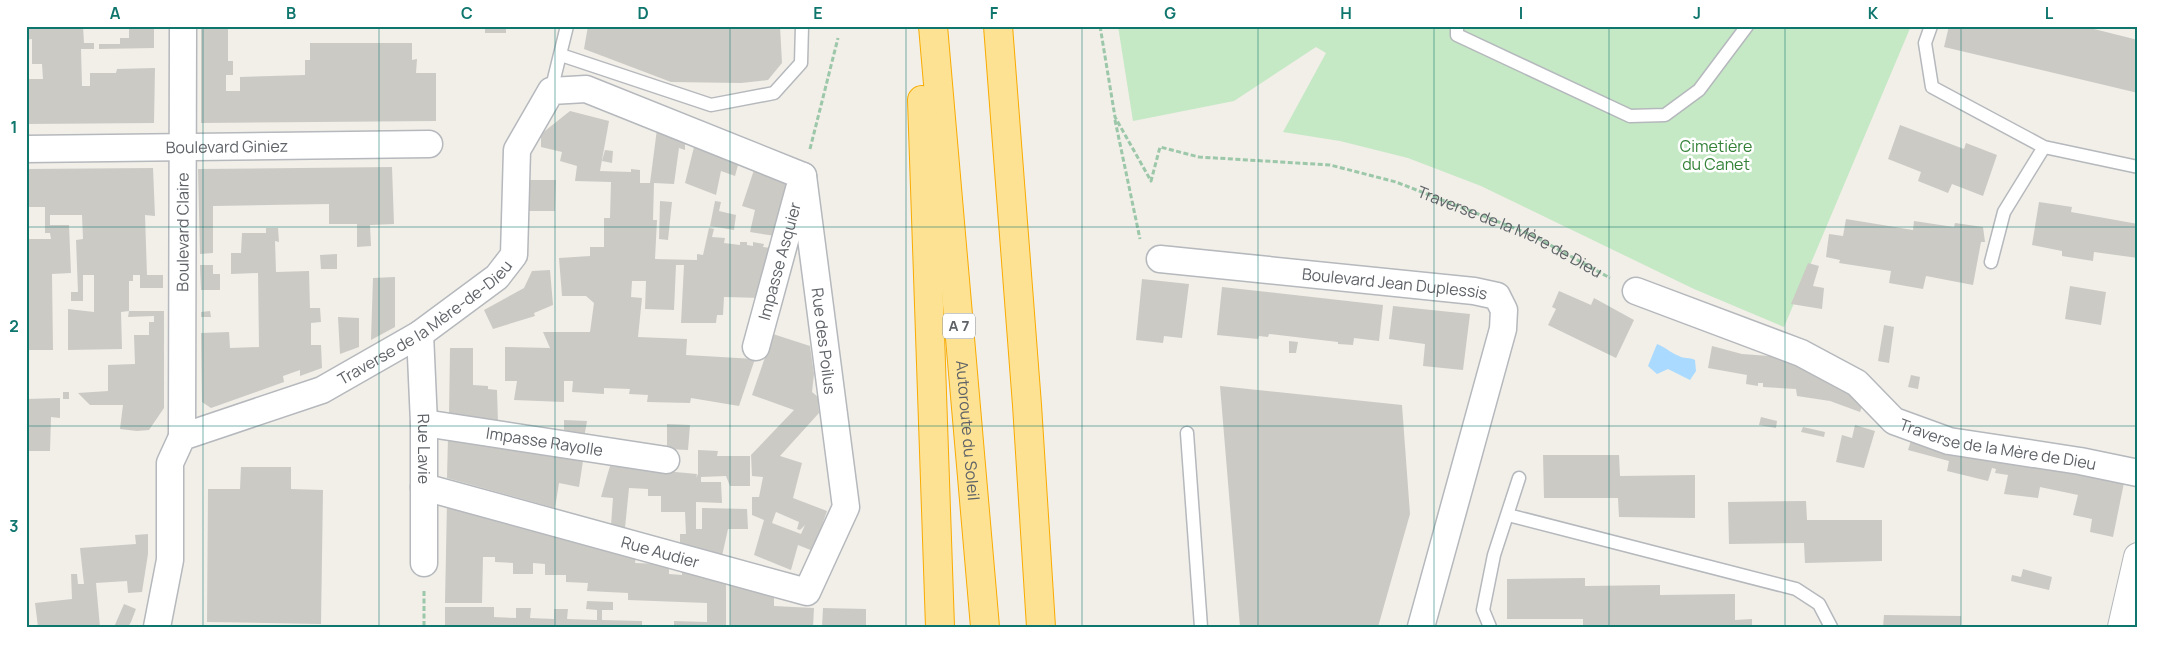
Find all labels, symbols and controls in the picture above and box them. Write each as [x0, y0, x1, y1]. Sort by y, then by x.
text: A [110, 2, 121, 24]
text: B [286, 2, 296, 24]
text: C [461, 2, 473, 24]
text: D [637, 2, 649, 24]
text: E [813, 2, 823, 24]
text: F [990, 2, 999, 24]
text: G [1164, 2, 1176, 24]
text: H [1340, 2, 1352, 24]
text: I [1519, 2, 1523, 24]
text: J [1693, 2, 1701, 24]
text: K [1868, 2, 1879, 24]
text: L [2045, 2, 2054, 24]
text: 1 [10, 116, 18, 138]
street label: Boulevard Giniez [166, 135, 288, 158]
park label: Cimetière du Canet [1680, 135, 1752, 175]
street label: Boulevard Claire [171, 172, 194, 292]
street label: Traverse de la Mère de Dieu [1415, 181, 1606, 283]
street label: Impasse Asquier [753, 199, 806, 323]
street label: Traverse de la Mère-de-Dieu [334, 256, 517, 390]
street label: Boulevard Jean Duplessis [1301, 263, 1490, 305]
street label: Rue des Poilus [807, 287, 841, 395]
road number: A 7 [943, 314, 975, 338]
text: 2 [9, 315, 19, 337]
street label: Autoroute du Soleil [951, 359, 985, 501]
street label: Rue Lavie [413, 413, 435, 484]
street label: Traverse de la Mère de Dieu [1897, 413, 2098, 475]
street label: Impasse Rayolle [485, 422, 605, 461]
text: 3 [9, 515, 19, 537]
street label: Rue Audier [619, 531, 702, 573]

